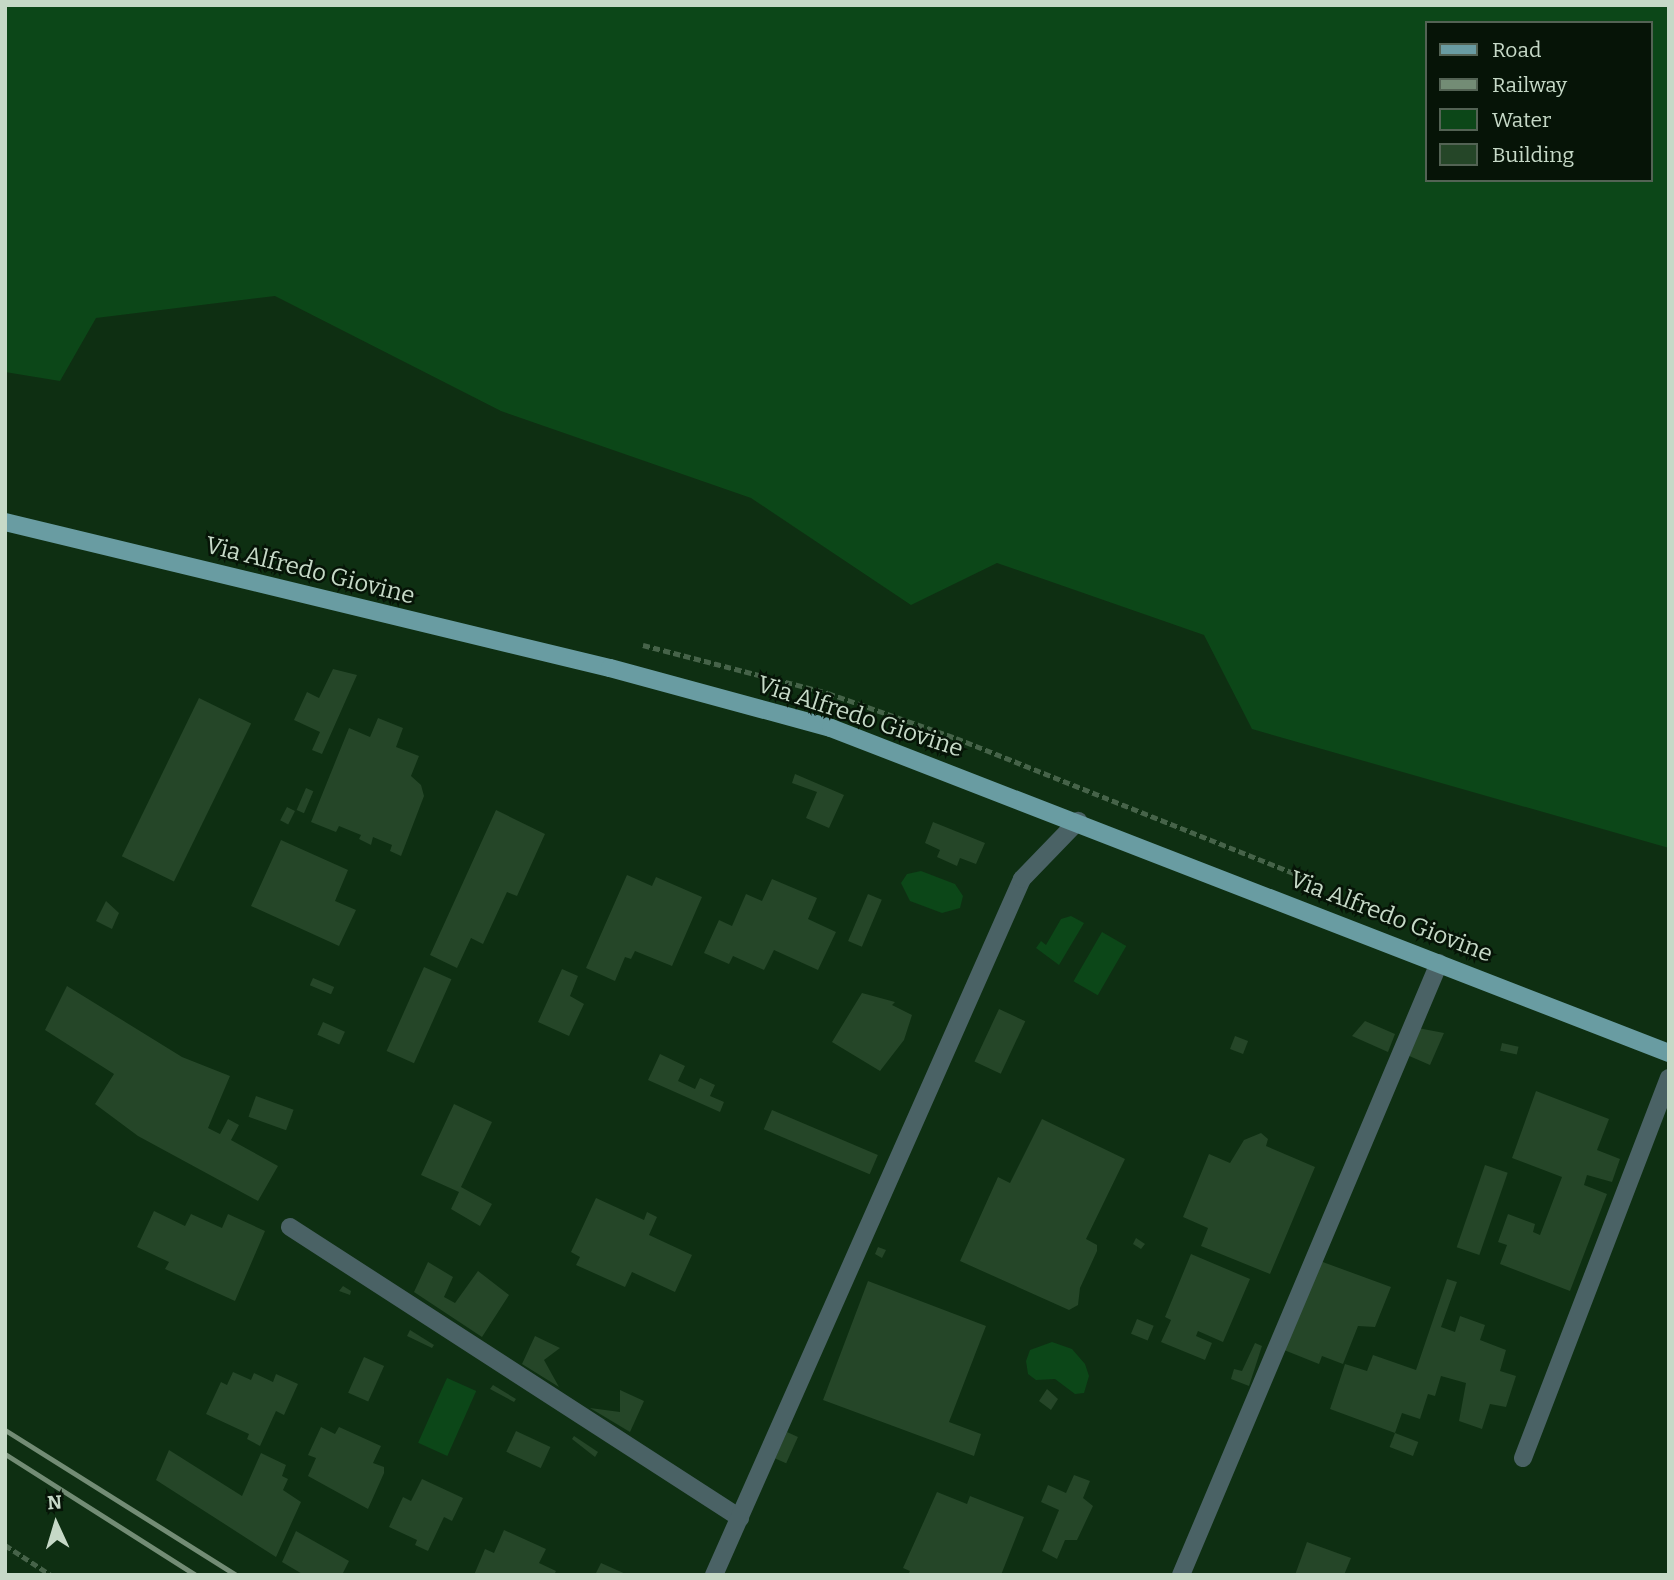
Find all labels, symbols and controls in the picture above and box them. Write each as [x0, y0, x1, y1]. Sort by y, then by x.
legend [1426, 21, 1653, 182]
text: Road [1492, 37, 1541, 63]
text: Railway [1492, 72, 1567, 98]
text: Water [1492, 107, 1551, 133]
text: Building [1492, 142, 1574, 168]
street label: Via Alfredo Giovine [202, 531, 418, 611]
street label: Via Alfredo Giovine [753, 670, 967, 764]
street label: Via Alfredo Giovine [1286, 865, 1496, 969]
north arrow [21, 1489, 91, 1559]
text: N [46, 1491, 63, 1515]

